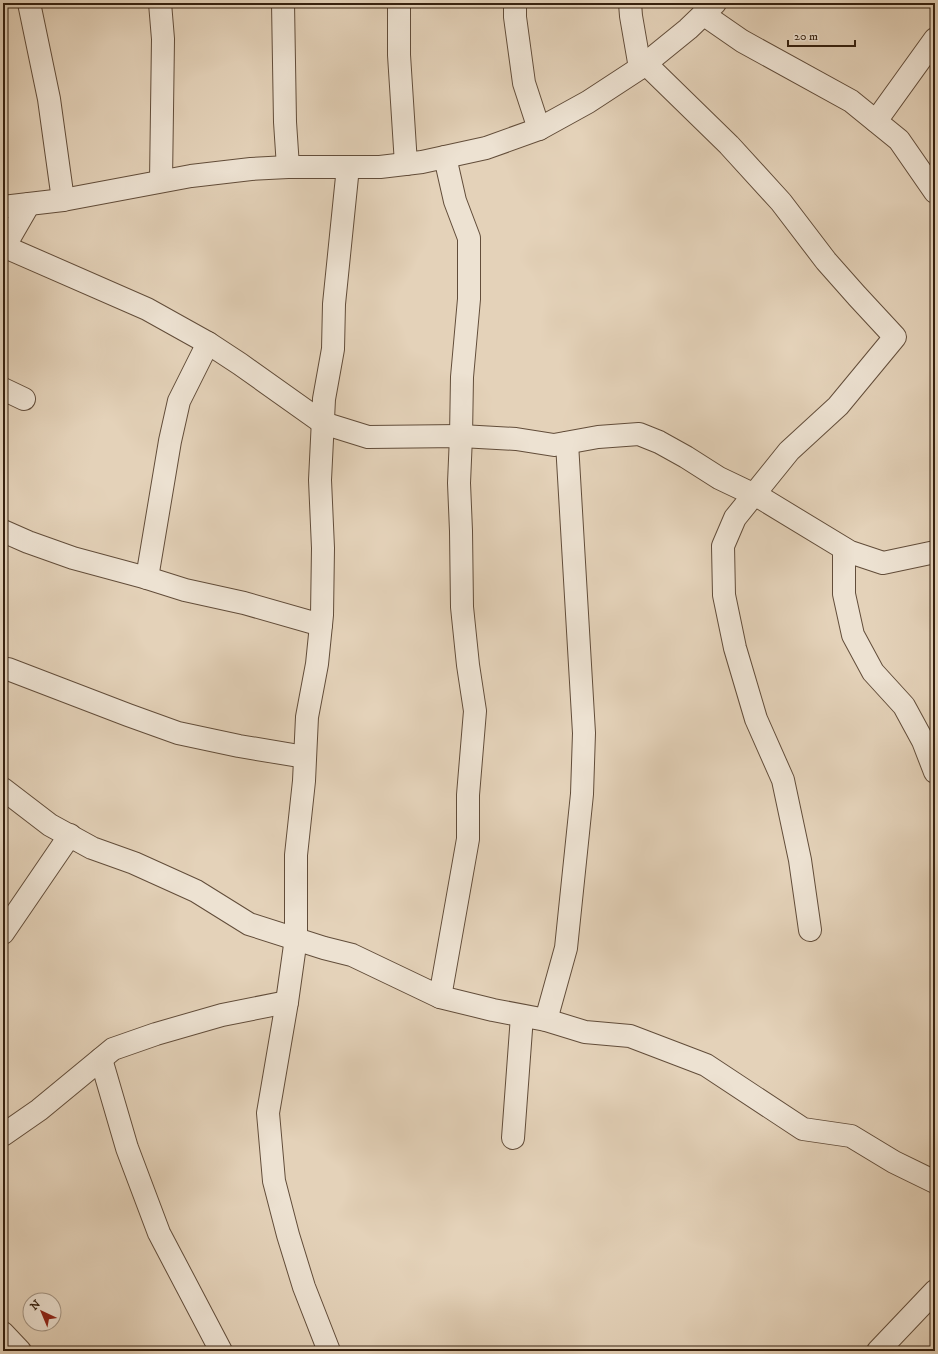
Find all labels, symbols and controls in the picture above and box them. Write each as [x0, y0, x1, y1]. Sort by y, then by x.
scale bar [788, 22, 855, 48]
text: 20 m [794, 29, 818, 44]
north arrow [22, 1292, 62, 1332]
text: N [28, 1297, 44, 1314]

